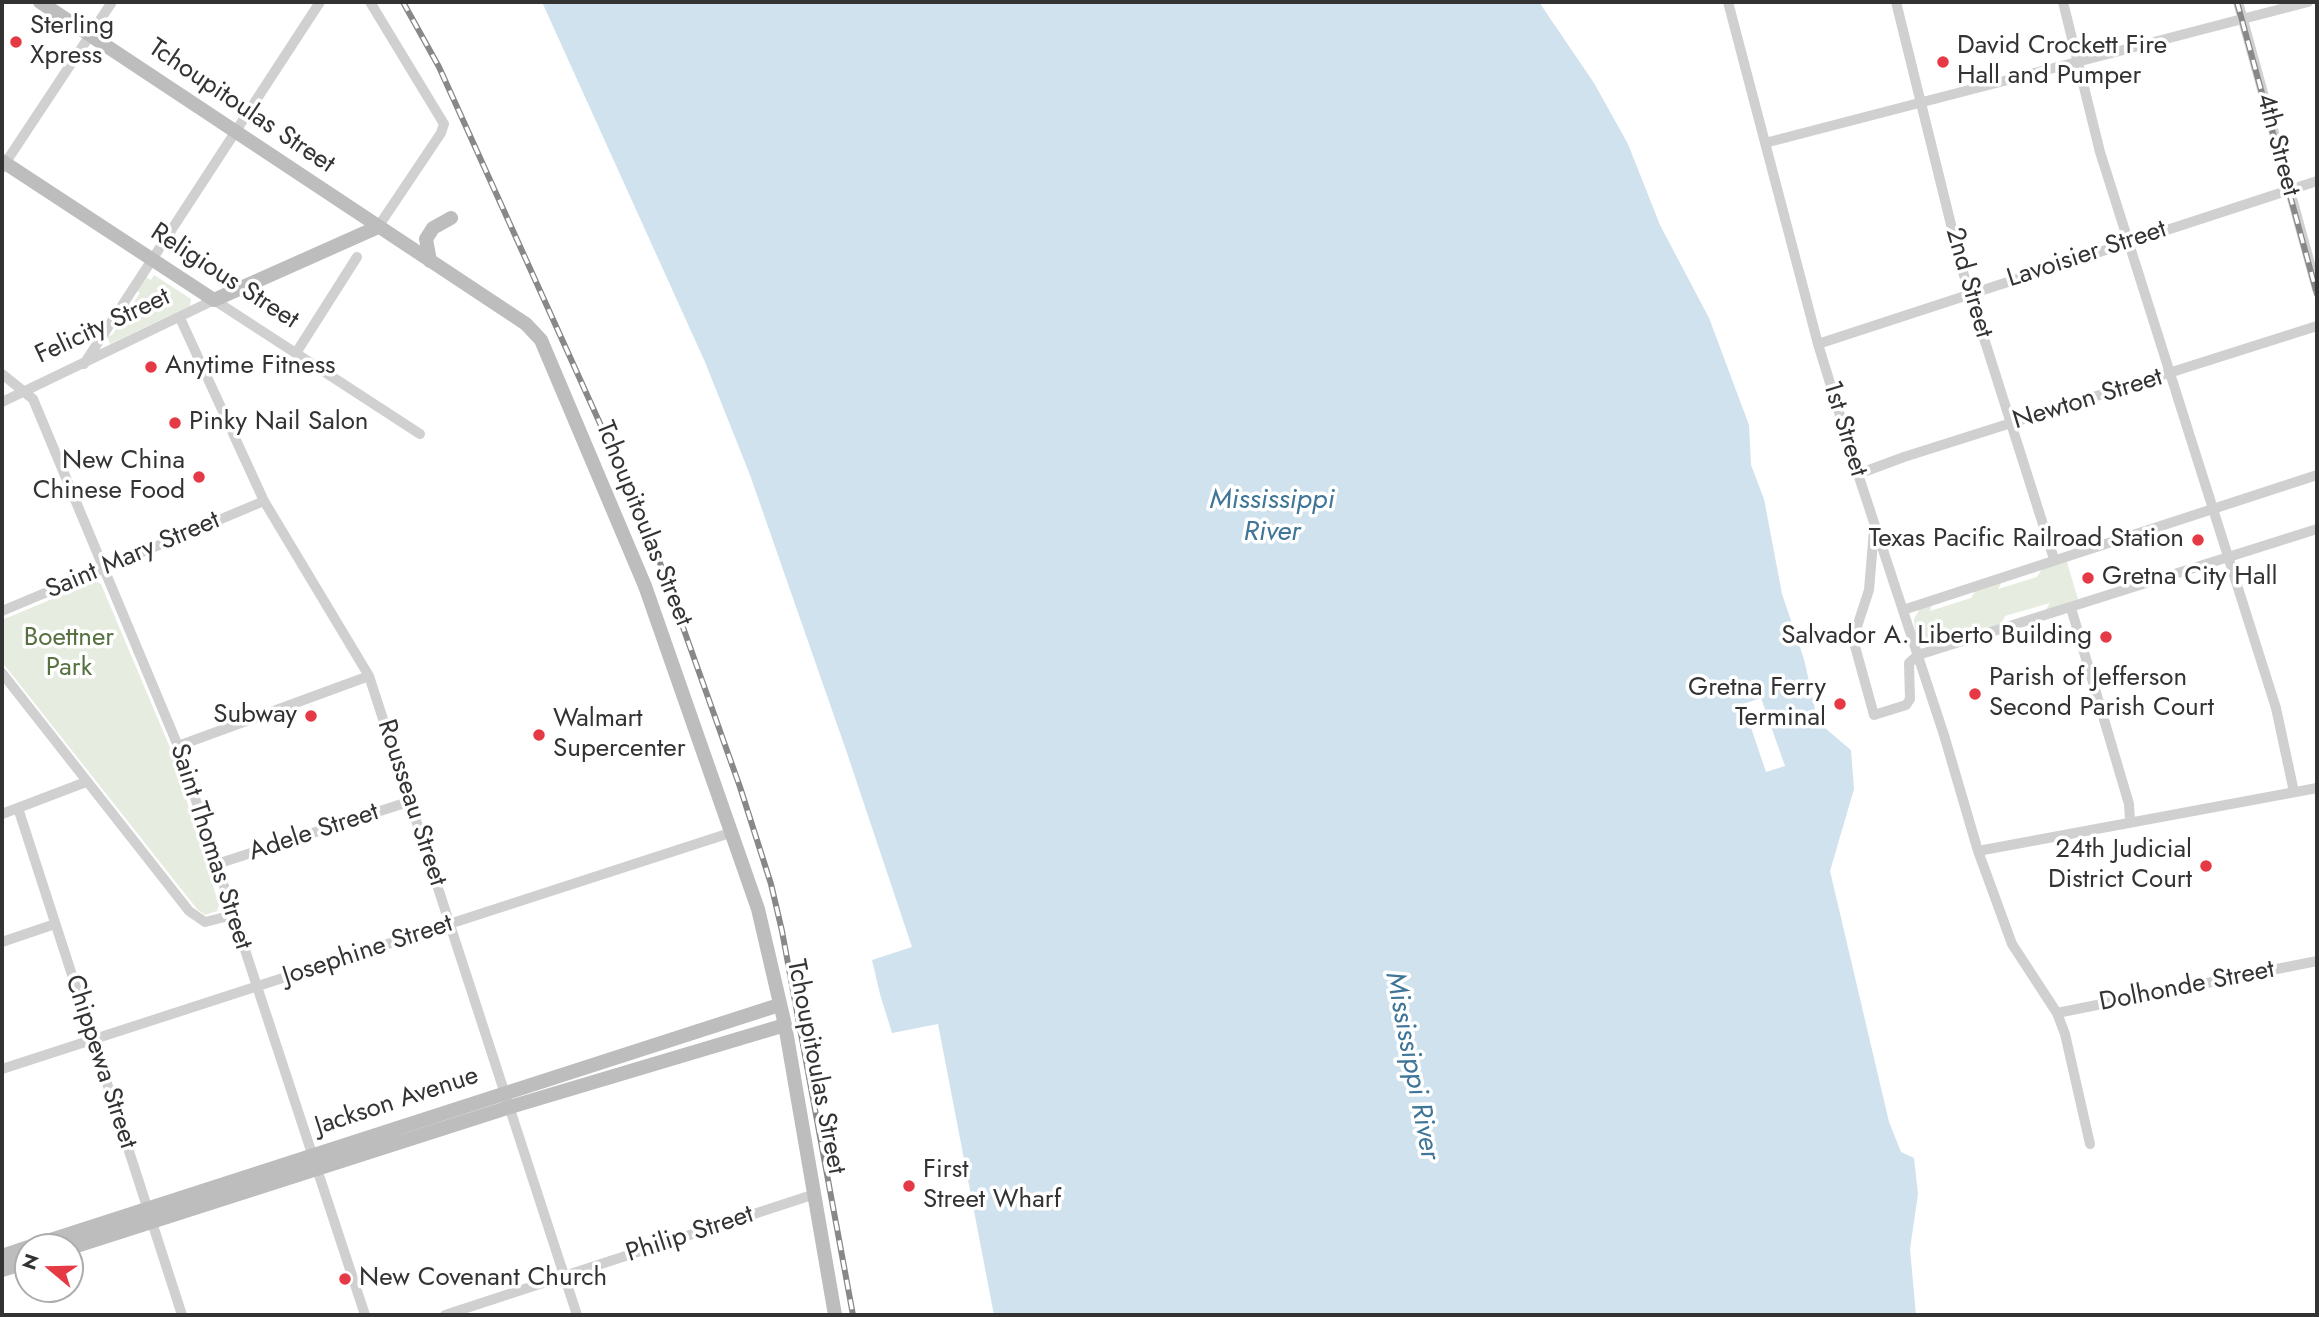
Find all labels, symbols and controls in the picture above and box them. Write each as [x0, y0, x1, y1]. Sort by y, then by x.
place label: Sterling Xpress [30, 11, 114, 72]
place label: David Crockett Fire Hall and Pumper [1957, 31, 2167, 92]
street label: Tchoupitoulas Street [142, 33, 340, 181]
marker: Sterling Xpress [8, 34, 24, 50]
marker: David Crockett Fire Hall and Pumper [1935, 54, 1951, 70]
street label: 4th Street [2248, 90, 2306, 200]
street label: Lavoisier Street [2003, 215, 2171, 295]
street label: Religious Street [144, 218, 304, 336]
street label: 2nd Street [1937, 224, 1999, 342]
street label: Felicity Street [31, 282, 175, 372]
place label: Anytime Fitness [165, 351, 336, 383]
marker: Anytime Fitness [143, 359, 159, 375]
street label: Newton Street [2009, 362, 2167, 438]
street label: 1st Street [1815, 377, 1873, 481]
place label: Pinky Nail Salon [189, 407, 369, 439]
marker: Pinky Nail Salon [167, 415, 183, 431]
street label: Tchoupitoulas Street [588, 417, 698, 631]
place label: New China Chinese Food [33, 446, 185, 508]
marker: New China Chinese Food [191, 469, 207, 485]
water label: Mississippi River [1210, 484, 1334, 550]
street label: Saint Mary Street [41, 505, 225, 607]
place label: Texas Pacific Railroad Station [1869, 524, 2184, 556]
marker: Texas Pacific Railroad Station [2190, 532, 2206, 548]
place label: Gretna City Hall [2102, 562, 2277, 594]
marker: Gretna City Hall [2080, 570, 2096, 586]
place label: Salvador A. Liberto Building [1781, 621, 2092, 653]
park label: Boettner Park [24, 623, 114, 684]
marker: Salvador A. Liberto Building [2098, 629, 2114, 645]
place label: Parish of Jefferson Second Parish Court [1989, 663, 2214, 724]
place label: Gretna Ferry Terminal [1688, 673, 1826, 734]
marker: Parish of Jefferson Second Parish Court [1967, 686, 1983, 702]
marker: Gretna Ferry Terminal [1832, 696, 1848, 712]
place label: Subway [213, 700, 297, 732]
place label: Walmart Supercenter [553, 704, 686, 766]
marker: Subway [303, 708, 319, 724]
street label: Rousseau Street [369, 716, 453, 890]
marker: Walmart Supercenter [531, 727, 547, 743]
street label: Saint Thomas Street [162, 740, 258, 954]
street label: Adele Street [245, 797, 383, 869]
place label: 24th Judicial District Court [2048, 835, 2192, 896]
marker: 24th Judicial District Court [2198, 858, 2214, 874]
street label: Josephine Street [279, 909, 457, 993]
street label: Dolhonde Street [2097, 955, 2277, 1019]
street label: Tchoupitoulas Street [779, 957, 851, 1177]
water label: Mississippi River [1376, 969, 1446, 1163]
street label: Chippewa Street [57, 971, 143, 1153]
street label: Jackson Avenue [311, 1061, 483, 1143]
place label: First Street Wharf [923, 1155, 1061, 1216]
marker: First Street Wharf [901, 1178, 917, 1194]
street label: Philip Street [622, 1200, 758, 1270]
north arrow [14, 1233, 84, 1303]
text: N [15, 1250, 46, 1273]
place label: New Covenant Church [359, 1263, 607, 1295]
marker: New Covenant Church [337, 1271, 353, 1287]

